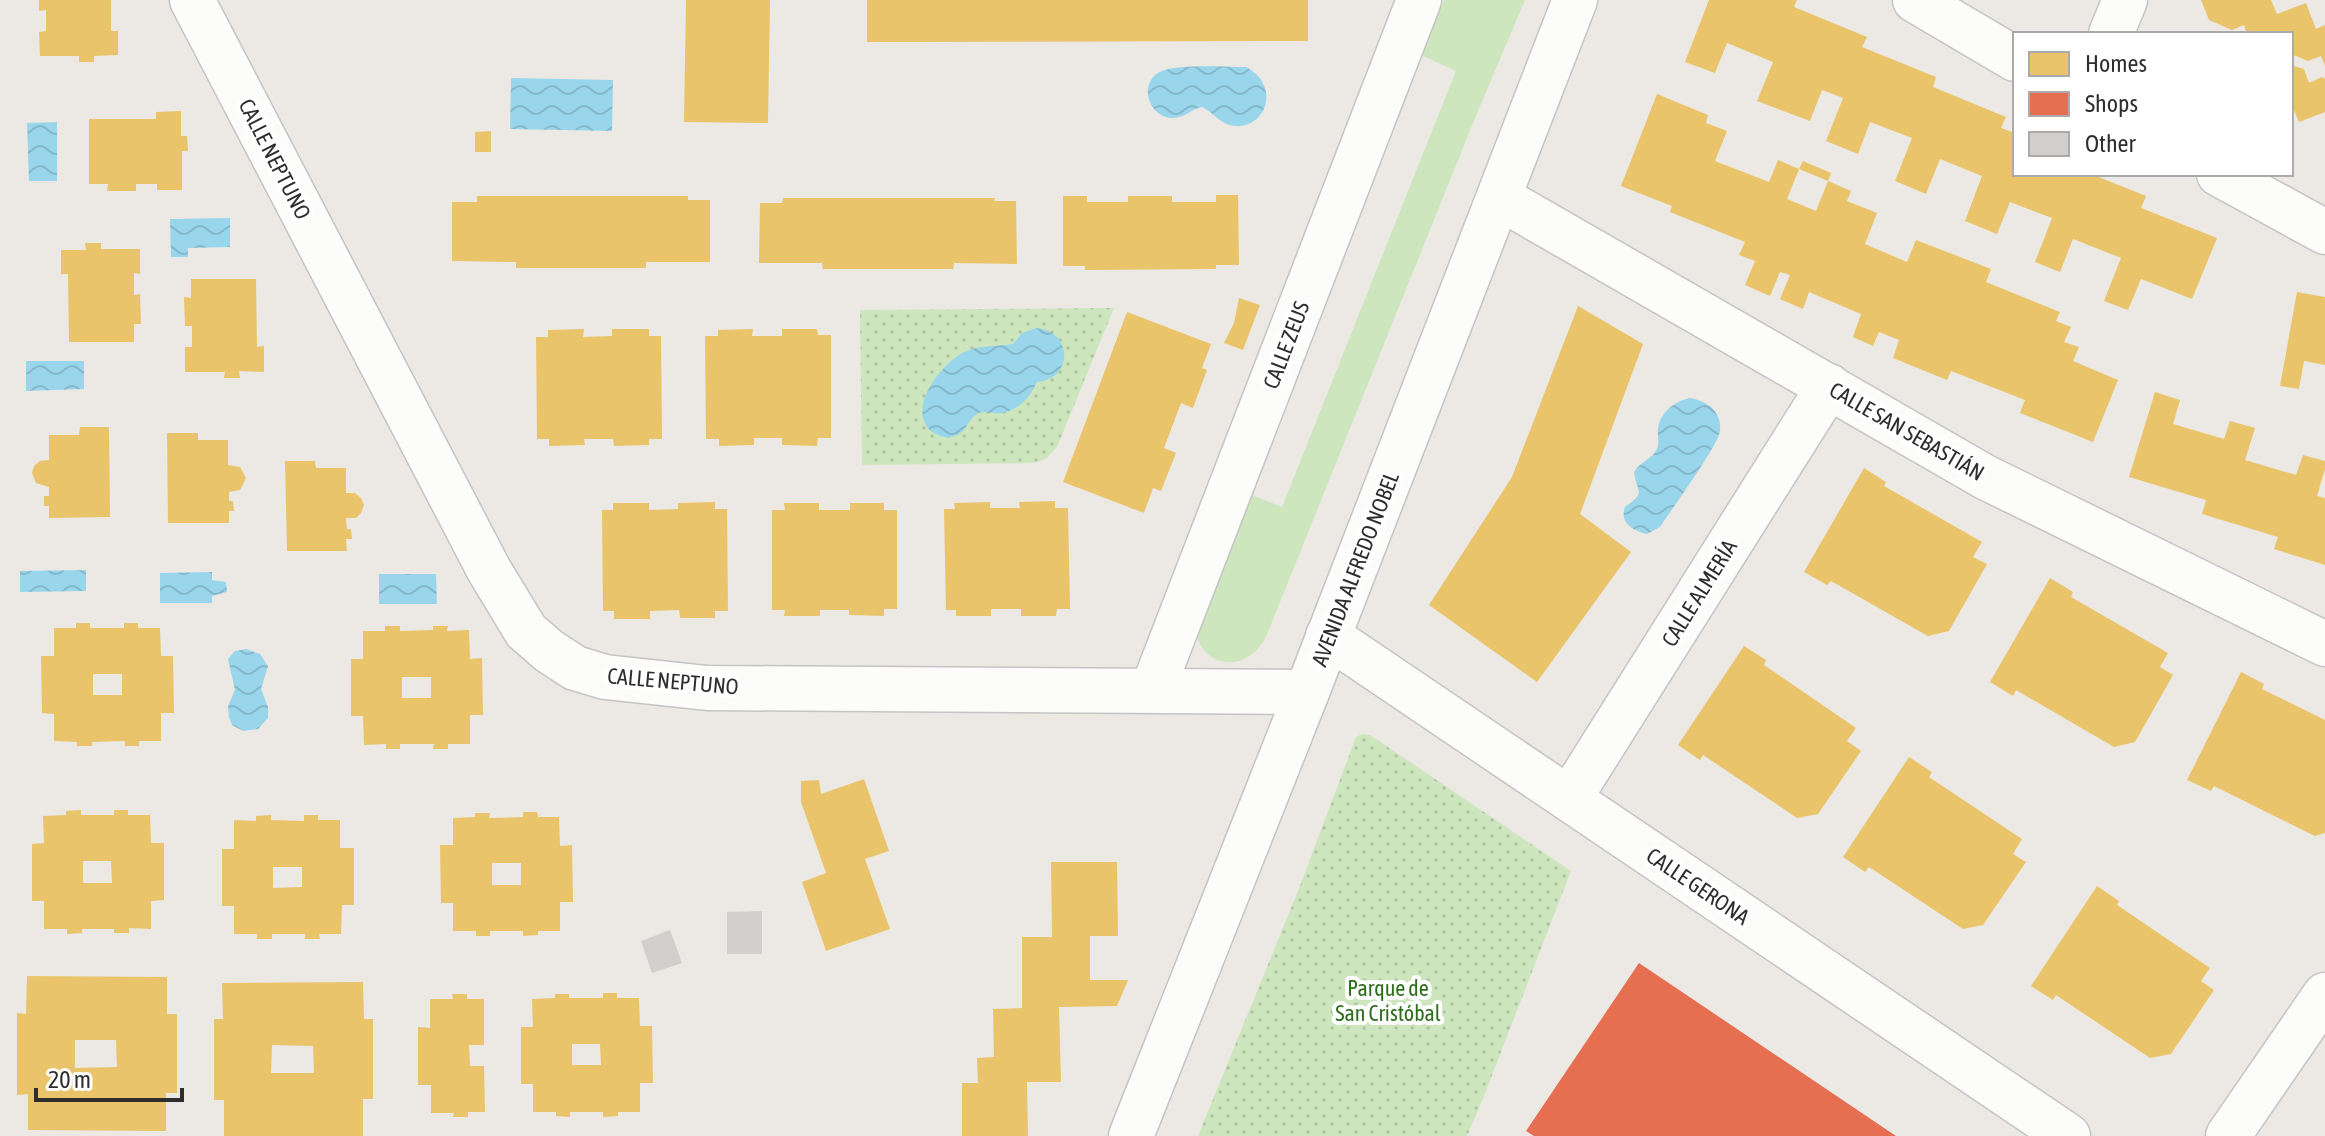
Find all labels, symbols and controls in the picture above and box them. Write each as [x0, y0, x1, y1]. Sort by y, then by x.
legend [2013, 32, 2293, 176]
text: Homes [2085, 50, 2147, 77]
text: Shops [2085, 90, 2138, 117]
street label: CALLE NEPTUNO [234, 94, 316, 224]
text: Other [2085, 130, 2136, 157]
street label: CALLE ZEUS [1257, 298, 1315, 392]
street label: CALLE SAN SEBASTIÁN [1825, 376, 1989, 486]
street label: AVENIDA ALFREDO NOBEL [1306, 468, 1404, 670]
street label: CALLE ALMERÍA [1656, 535, 1742, 651]
street label: CALLE NEPTUNO [606, 662, 740, 700]
street label: CALLE GERONA [1642, 842, 1755, 930]
park label: Parque de San Cristóbal [1335, 975, 1441, 1026]
scale bar [36, 1052, 182, 1102]
text: 20 m [48, 1066, 91, 1093]

